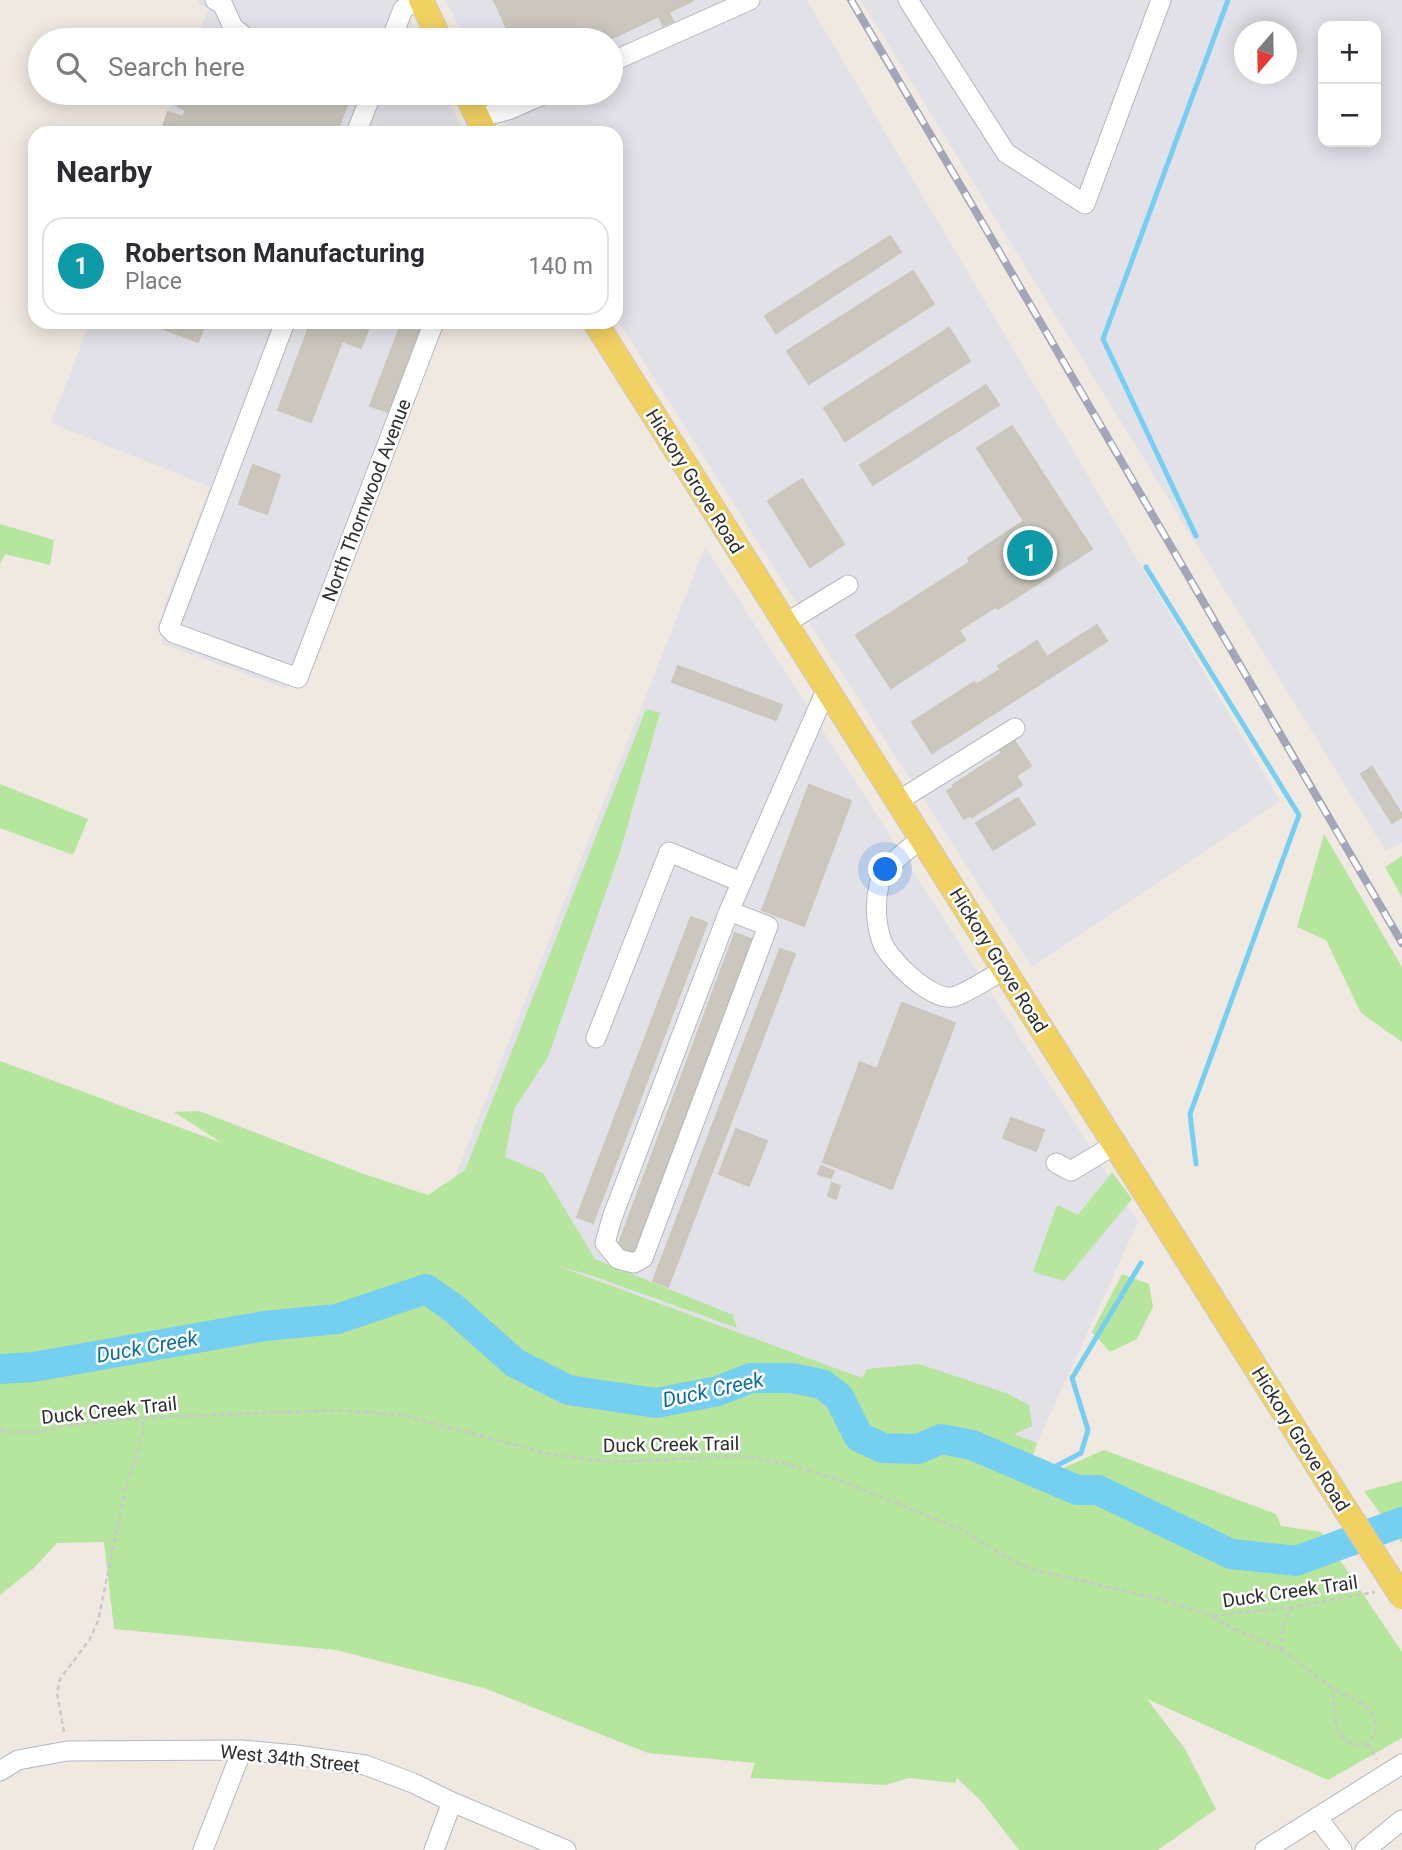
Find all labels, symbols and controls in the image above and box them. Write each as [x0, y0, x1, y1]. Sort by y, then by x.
north arrow [1234, 21, 1297, 84]
map controls [1318, 21, 1381, 147]
button: + [1318, 21, 1381, 84]
search box [28, 28, 623, 105]
icon: search [52, 48, 90, 86]
text: Search here [108, 52, 245, 82]
button: − [1318, 84, 1381, 147]
text: Nearby [56, 154, 152, 189]
text: Robertson Manufacturing [125, 238, 425, 268]
text: 1 [74, 253, 88, 280]
text: 140 m [528, 253, 593, 280]
text: Place [125, 268, 182, 295]
street label: North Thornwood Avenue [317, 396, 416, 605]
street label: Hickory Grove Road [641, 405, 748, 558]
pin: 1 [1007, 527, 1053, 579]
your location [868, 852, 902, 886]
street label: Hickory Grove Road [945, 884, 1052, 1037]
water label: Duck Creek [94, 1326, 200, 1368]
street label: Hickory Grove Road [1247, 1363, 1354, 1516]
water label: Duck Creek [660, 1367, 766, 1412]
street label: Duck Creek Trail [40, 1392, 178, 1429]
street label: Duck Creek Trail [603, 1432, 739, 1457]
street label: Duck Creek Trail [1221, 1571, 1359, 1612]
street label: West 34th Street [219, 1740, 361, 1777]

